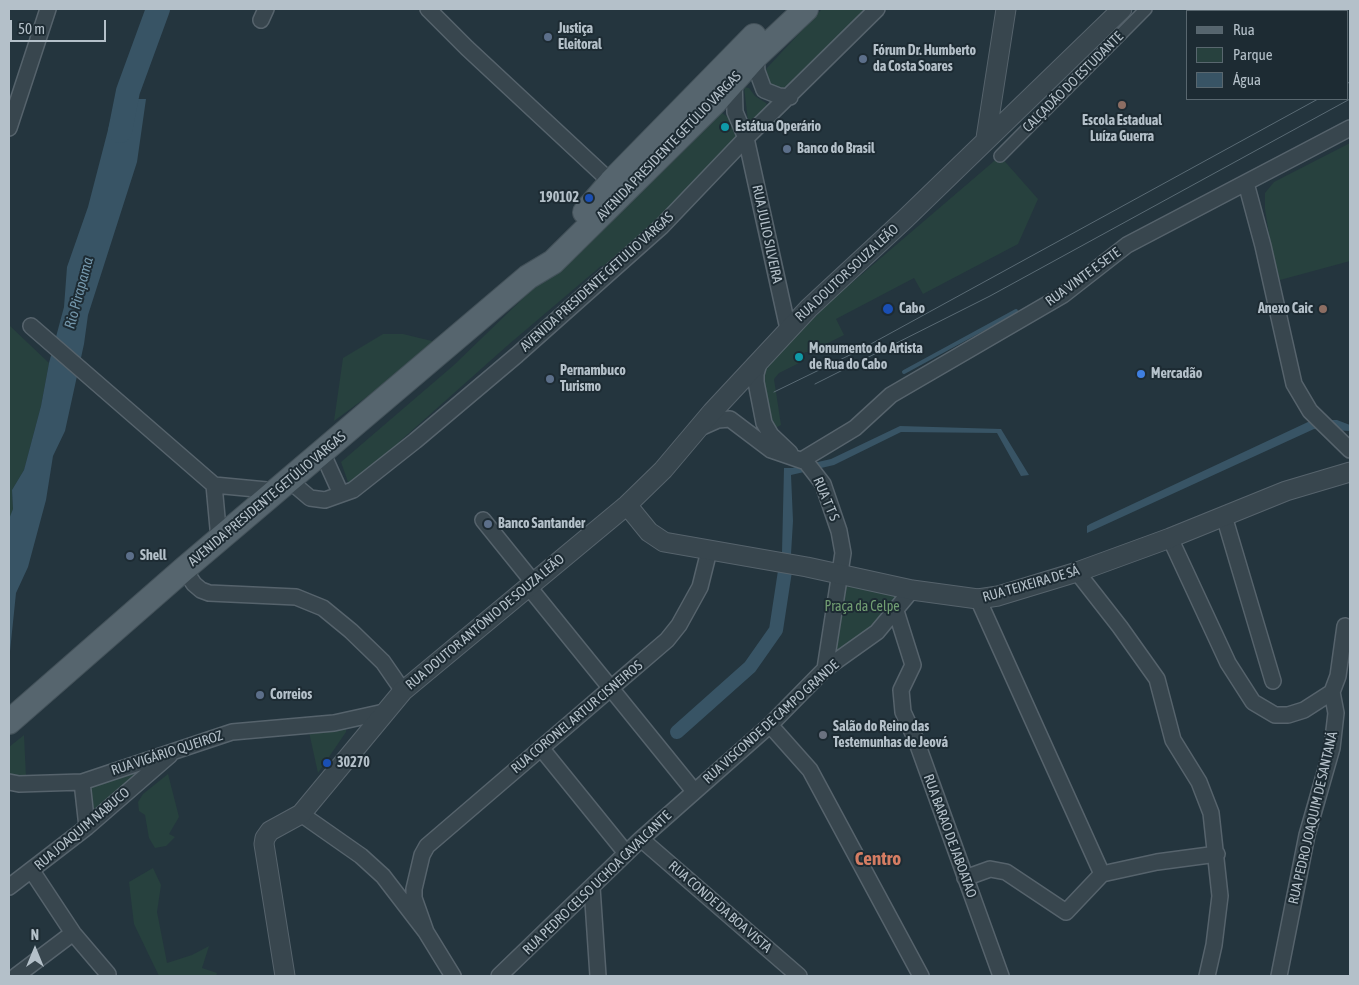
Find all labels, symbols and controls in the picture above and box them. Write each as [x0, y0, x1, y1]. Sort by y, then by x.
scale bar [12, 10, 109, 42]
legend [1186, 10, 1349, 100]
text: 50 m [18, 20, 45, 37]
place label: Justiça Eleitoral [558, 21, 602, 54]
text: Rua [1233, 21, 1255, 38]
street label: CALÇADÃO DO ESTUDANTE [1019, 28, 1127, 136]
marker: Justiça Eleitoral [542, 31, 554, 43]
place label: Fórum Dr. Humberto da Costa Soares [873, 43, 976, 75]
text: Parque [1233, 46, 1273, 63]
marker: Fórum Dr. Humberto da Costa Soares [857, 53, 869, 65]
street label: AVENIDA PRESIDENTE GETÚLIO VARGAS [593, 68, 745, 224]
text: Água [1233, 71, 1261, 88]
marker: Escola Estadual Luíza Guerra [1116, 99, 1128, 111]
place label: Escola Estadual Luíza Guerra [1082, 113, 1162, 146]
place label: Estátua Operário [735, 119, 821, 135]
marker: Estátua Operário [719, 121, 731, 133]
place label: Banco do Brasil [797, 141, 875, 157]
marker: Banco do Brasil [781, 143, 793, 155]
street label: RUA JULIO SILVEIRA [748, 183, 786, 285]
place label: 190102 [540, 190, 579, 206]
marker: 190102 [583, 192, 595, 204]
street label: AVENIDA PRESIDENTE GETULIO VARGAS [517, 209, 677, 355]
street label: RUA DOUTOR SOUZA LEÃO [792, 221, 902, 325]
street label: RUA VINTE E SETE [1042, 244, 1124, 310]
water label: Rio Pirapama [61, 255, 97, 331]
place label: Cabo [899, 301, 925, 317]
place label: Anexo Caic [1258, 301, 1313, 317]
marker: Cabo [881, 302, 895, 316]
marker: Anexo Caic [1317, 303, 1329, 315]
place label: Monumento do Artista de Rua do Cabo [809, 341, 923, 374]
marker: Monumento do Artista de Rua do Cabo [793, 351, 805, 363]
place label: Pernambuco Turismo [560, 363, 626, 396]
place label: Mercadão [1151, 366, 1202, 382]
marker: Mercadão [1135, 368, 1147, 380]
marker: Pernambuco Turismo [544, 373, 556, 385]
street label: AVENIDA PRESIDENTE GETÚLIO VARGAS [185, 428, 349, 570]
street label: RUA T T S [809, 475, 843, 523]
place label: Banco Santander [498, 516, 585, 532]
marker: Banco Santander [482, 518, 494, 530]
place label: Shell [140, 548, 166, 564]
marker: Shell [124, 550, 136, 562]
street label: RUA DOUTOR ANTÔNIO DE SOUZA LEÃO [402, 551, 568, 693]
street label: RUA TEIXEIRA DE SÁ [981, 562, 1081, 606]
park label: Praça da Celpe [824, 599, 900, 615]
street label: RUA CORONEL ARTUR CISNEIROS [508, 657, 646, 777]
street label: RUA VISCONDE DE CAMPO GRANDE [700, 657, 842, 787]
place label: Correios [270, 687, 312, 703]
marker: Correios [254, 689, 266, 701]
place label: Salão do Reino das Testemunhas de Jeová [833, 719, 948, 752]
street label: RUA VIGÁRIO QUEIROZ [109, 727, 225, 779]
marker: Salão do Reino das Testemunhas de Jeová [817, 729, 829, 741]
street label: RUA PEDRO JOAQUIM DE SANTANÁ [1285, 730, 1341, 906]
place label: 30270 [337, 755, 370, 771]
marker: 30270 [321, 757, 333, 769]
street label: RUA BARAO DE JABOATAO [920, 772, 980, 900]
street label: RUA JOAQUIM NABUCO [31, 784, 133, 874]
street label: RUA PEDRO CELSO UCHOA CAVALCANTE [519, 808, 675, 958]
district label: Centro [855, 848, 901, 870]
street label: RUA CONDE DA BOA VISTA [665, 858, 775, 956]
north arrow [10, 925, 60, 975]
text: N [31, 927, 39, 943]

